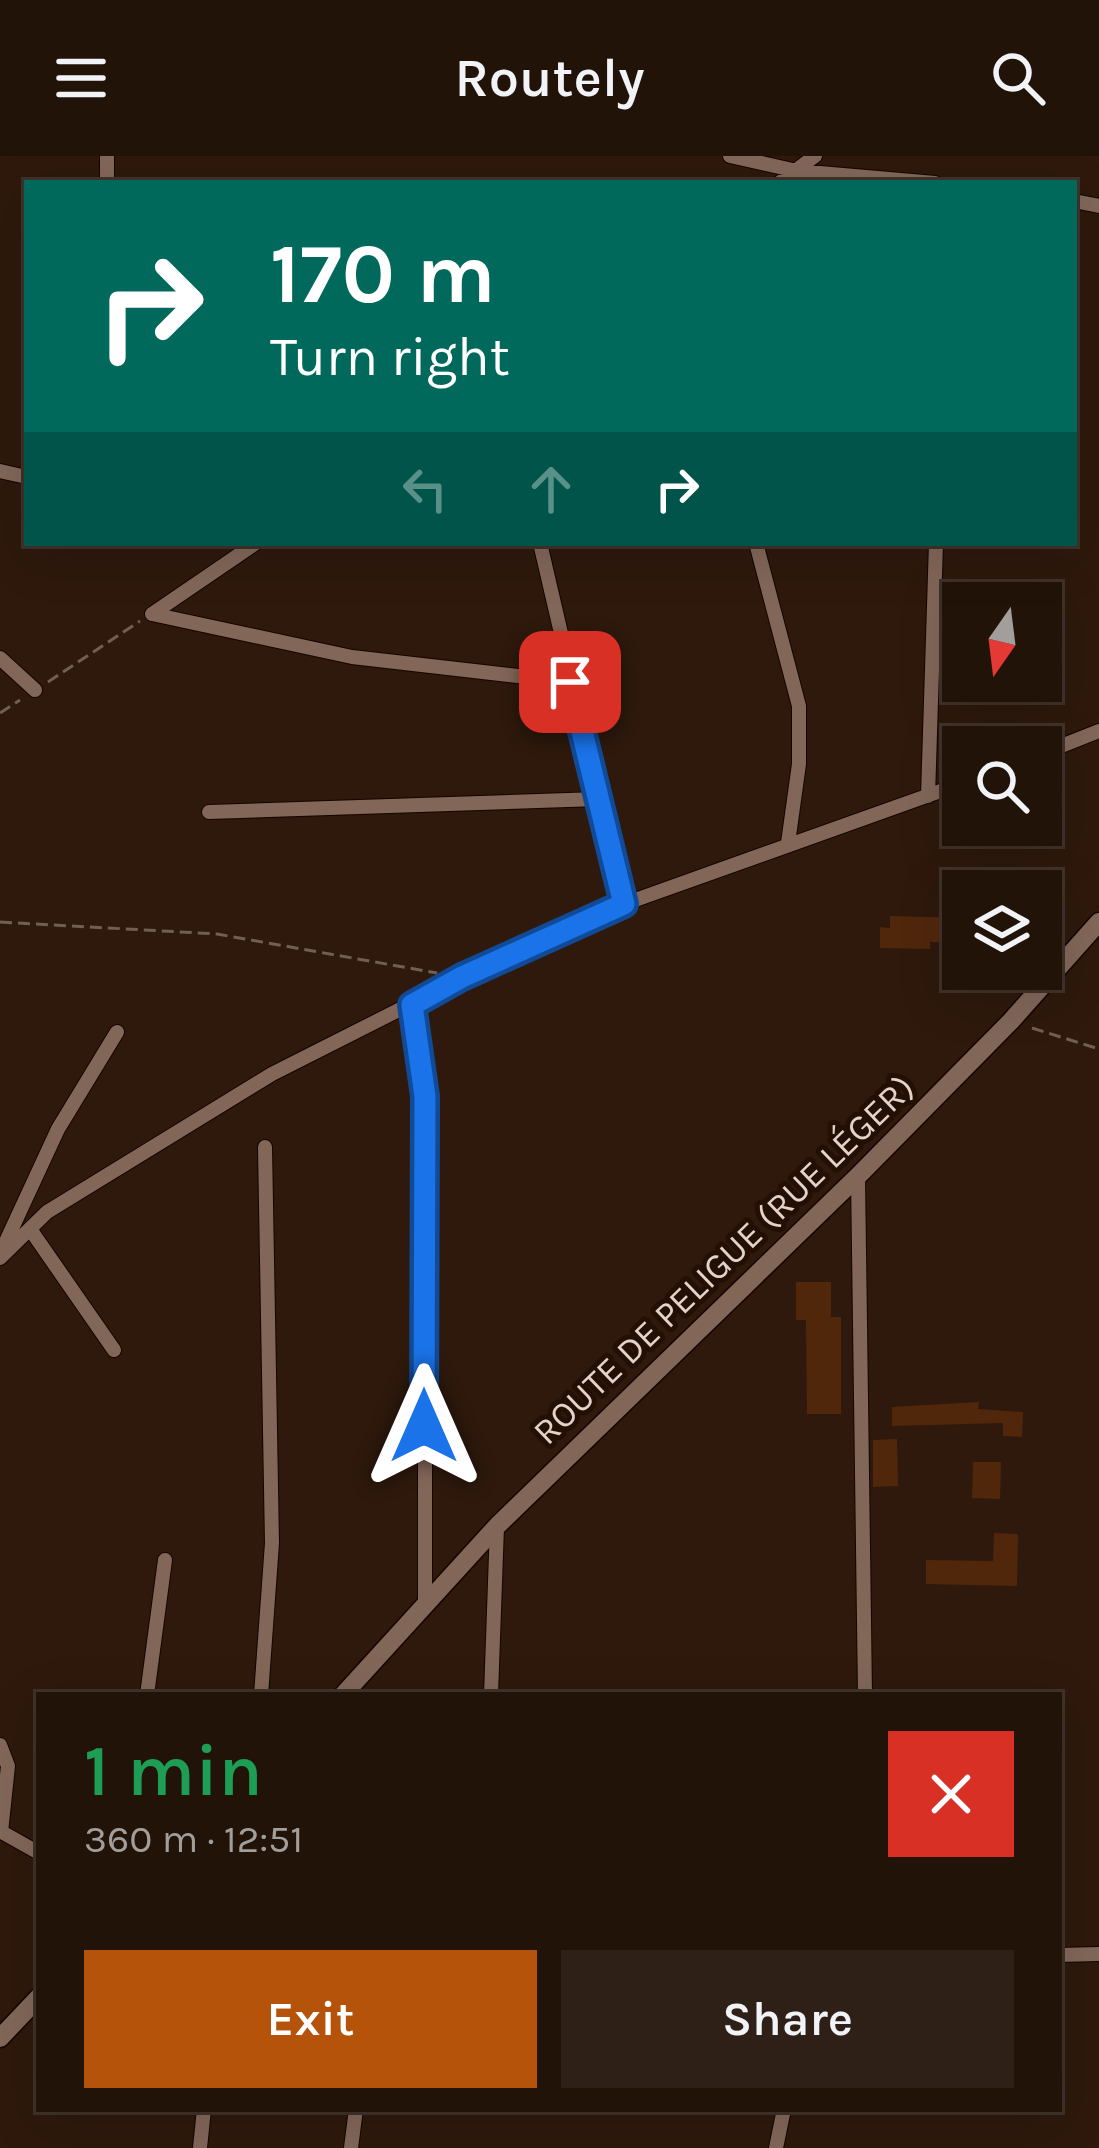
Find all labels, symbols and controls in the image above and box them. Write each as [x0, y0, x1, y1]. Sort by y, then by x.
icon: menu [48, 45, 114, 111]
icon: search [985, 45, 1051, 111]
text: Routely [454, 46, 645, 110]
text: 170 m [270, 225, 496, 323]
icon: right [72, 228, 228, 384]
text: Turn right [270, 325, 510, 389]
icon: left [392, 456, 458, 522]
icon: ahead [518, 456, 584, 522]
icon: right [644, 456, 710, 522]
north arrow [942, 582, 1062, 702]
map controls [942, 582, 1062, 990]
pin [519, 631, 621, 733]
icon: arrive [537, 649, 603, 715]
button: search [942, 726, 1062, 846]
button: layers [942, 870, 1062, 990]
street label: ROUTE DE PELIGUE (RUE LÉGER) [524, 1066, 923, 1453]
position arrow [361, 1363, 487, 1489]
text: 1 min [84, 1729, 263, 1813]
button: close [888, 1731, 1014, 1857]
text: 360 m · 12:51 [84, 1816, 303, 1862]
button: Exit [84, 1950, 537, 2088]
button: Share [561, 1950, 1014, 2088]

